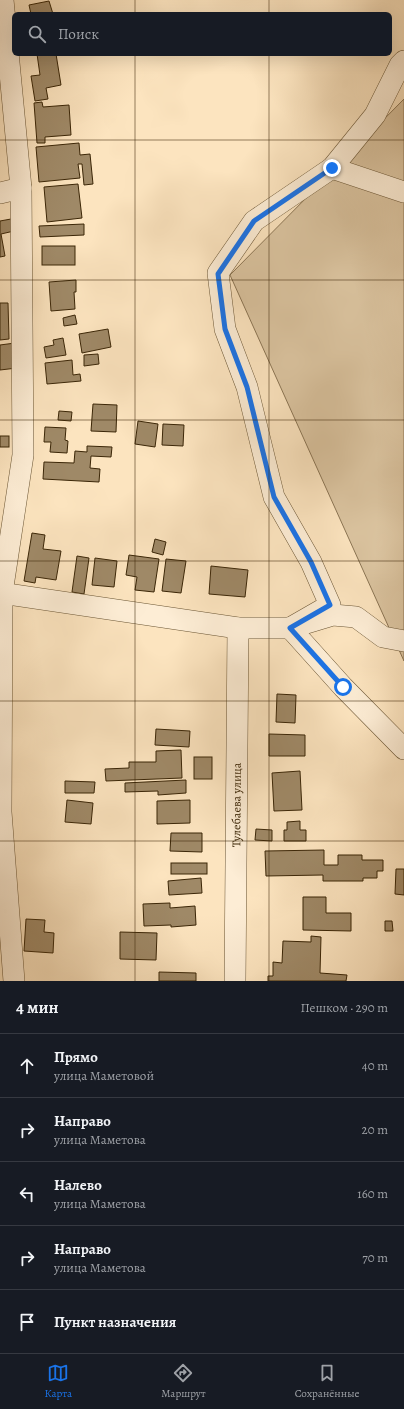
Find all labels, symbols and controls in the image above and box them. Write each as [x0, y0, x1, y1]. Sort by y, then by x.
search box [12, 12, 392, 56]
icon: search [26, 23, 48, 45]
text: Поиск [58, 24, 99, 44]
route end [323, 159, 341, 177]
route start [334, 678, 352, 696]
street label: Тулебаева улица [228, 762, 245, 847]
text: 4 мин [16, 996, 59, 1019]
text: Пешком · 290 m [301, 999, 388, 1016]
text: Прямо [54, 1047, 98, 1067]
icon: ahead [16, 1055, 38, 1077]
text: 40 m [362, 1057, 388, 1074]
text: улица Маметовой [54, 1067, 154, 1084]
text: Направо [54, 1111, 111, 1131]
icon: right [16, 1119, 38, 1141]
text: 20 m [362, 1121, 388, 1138]
text: улица Маметова [54, 1131, 146, 1148]
text: Налево [54, 1175, 102, 1195]
icon: left [16, 1183, 38, 1205]
text: 160 m [357, 1185, 388, 1202]
text: улица Маметова [54, 1195, 146, 1212]
text: Направо [54, 1239, 111, 1259]
icon: right [16, 1247, 38, 1269]
text: 70 m [362, 1249, 388, 1266]
text: улица Маметова [54, 1259, 146, 1276]
icon: arrive [16, 1311, 38, 1333]
text: Пункт назначения [54, 1312, 176, 1332]
tab: Карта [44, 1362, 72, 1401]
tab: Маршрут [161, 1362, 206, 1401]
tab: Сохранённые [295, 1362, 360, 1401]

